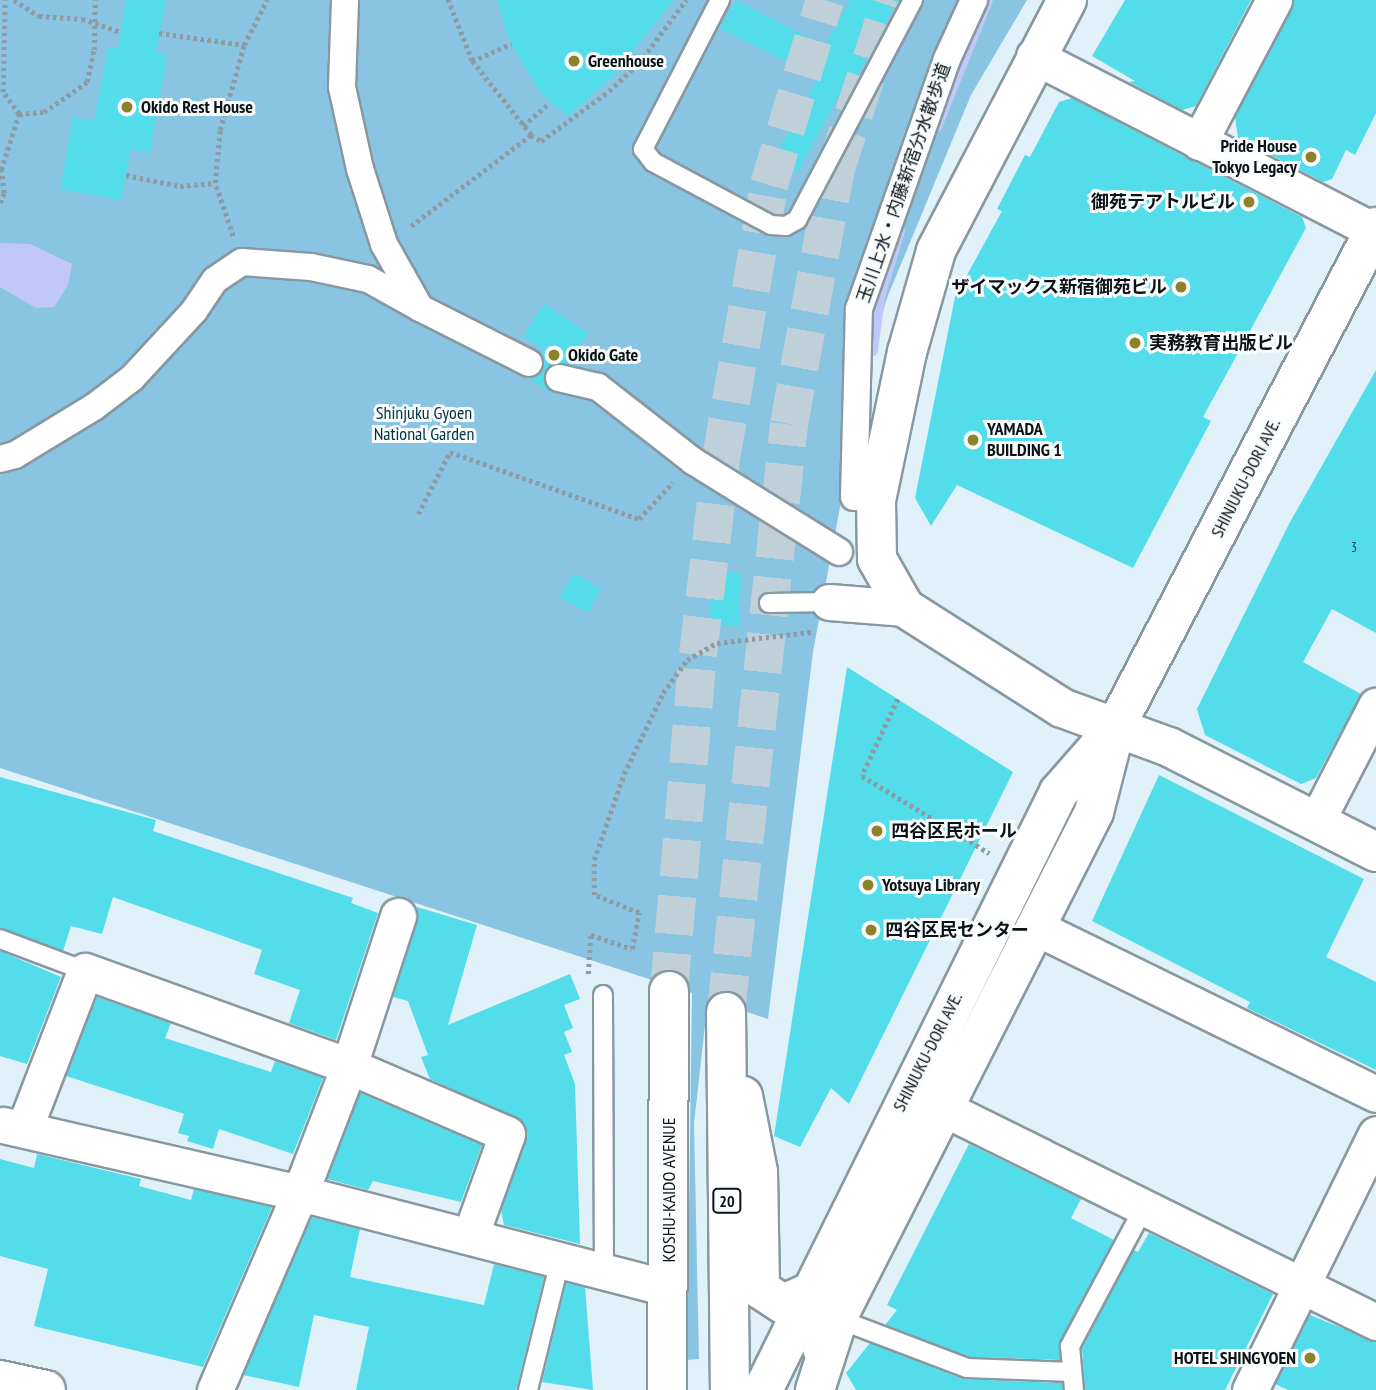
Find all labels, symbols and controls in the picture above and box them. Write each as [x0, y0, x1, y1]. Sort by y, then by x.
place label: Greenhouse [588, 50, 664, 72]
marker: Greenhouse [566, 53, 582, 69]
street label: 玉川上水・内藤新宿分水散歩道 [853, 60, 955, 306]
place label: Okido Rest House [141, 96, 253, 118]
marker: Okido Rest House [119, 99, 135, 115]
place label: Pride House Tokyo Legacy [1212, 136, 1297, 178]
marker: Pride House Tokyo Legacy [1303, 149, 1319, 165]
place label: 御苑テアトルビル [1091, 191, 1235, 213]
marker: 御苑テアトルビル [1241, 194, 1257, 210]
place label: ザイマックス新宿御苑ビル [951, 276, 1167, 298]
marker: ザイマックス新宿御苑ビル [1173, 279, 1189, 295]
place label: 実務教育出版ビル [1149, 332, 1293, 354]
marker: 実務教育出版ビル [1127, 335, 1143, 351]
place label: Okido Gate [568, 344, 639, 366]
marker: Okido Gate [546, 347, 562, 363]
park label: Shinjuku Gyoen National Garden [374, 403, 474, 446]
street label: SHINJUKU-DORI AVE. [1207, 415, 1285, 541]
place label: YAMADA BUILDING 1 [987, 419, 1062, 462]
marker: YAMADA BUILDING 1 [965, 432, 981, 448]
house number: 3 [1351, 539, 1357, 555]
place label: 四谷区民ホール [891, 820, 1017, 842]
marker: 四谷区民ホール [869, 823, 885, 839]
place label: Yotsuya Library [882, 874, 980, 896]
marker: Yotsuya Library [860, 877, 876, 893]
place label: 四谷区民センター [885, 919, 1029, 941]
marker: 四谷区民センター [863, 922, 879, 938]
street label: SHINJUKU-DORI AVE. [889, 989, 967, 1115]
street label: KOSHU-KAIDO AVENUE [658, 1117, 680, 1263]
road number: 20 [711, 1189, 743, 1214]
place label: HOTEL SHINGYOEN [1173, 1347, 1296, 1369]
marker: HOTEL SHINGYOEN [1302, 1350, 1318, 1366]

